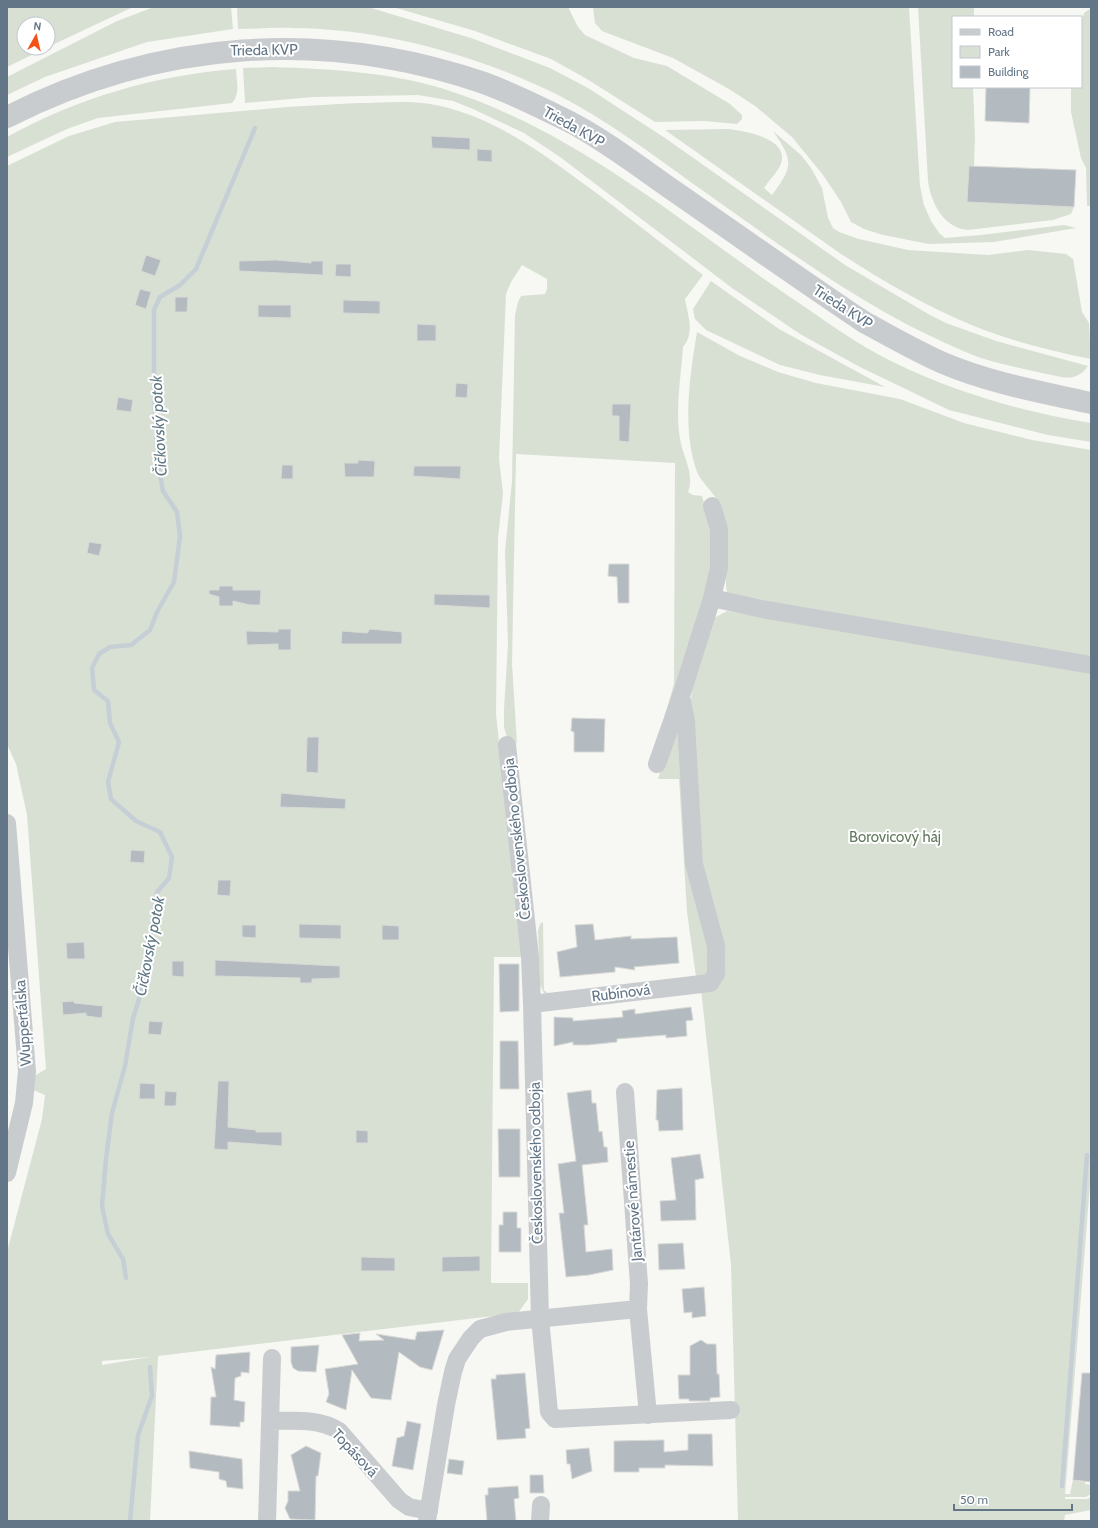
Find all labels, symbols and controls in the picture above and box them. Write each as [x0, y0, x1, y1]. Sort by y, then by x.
north arrow [16, 16, 56, 56]
legend [952, 16, 1082, 88]
text: N [33, 19, 42, 34]
text: Road [988, 24, 1014, 39]
street label: Trieda KVP [230, 40, 298, 60]
text: Park [988, 44, 1010, 59]
text: Building [988, 64, 1030, 79]
street label: Trieda KVP [540, 103, 608, 151]
street label: Trieda KVP [810, 281, 877, 333]
water label: Čičkovský potok [146, 374, 171, 477]
street label: Československého odboja [498, 756, 534, 921]
park label: Borovicový háj [849, 828, 941, 846]
water label: Čičkovský potok [131, 894, 169, 997]
street label: Wuppertálska [11, 978, 35, 1067]
street label: Rubínová [591, 980, 652, 1006]
street label: Československého odboja [525, 1081, 546, 1244]
street label: Jantárové námestie [620, 1140, 646, 1263]
street label: Topásová [328, 1425, 382, 1481]
scale bar [954, 1486, 1072, 1512]
text: 50 m [960, 1492, 988, 1507]

